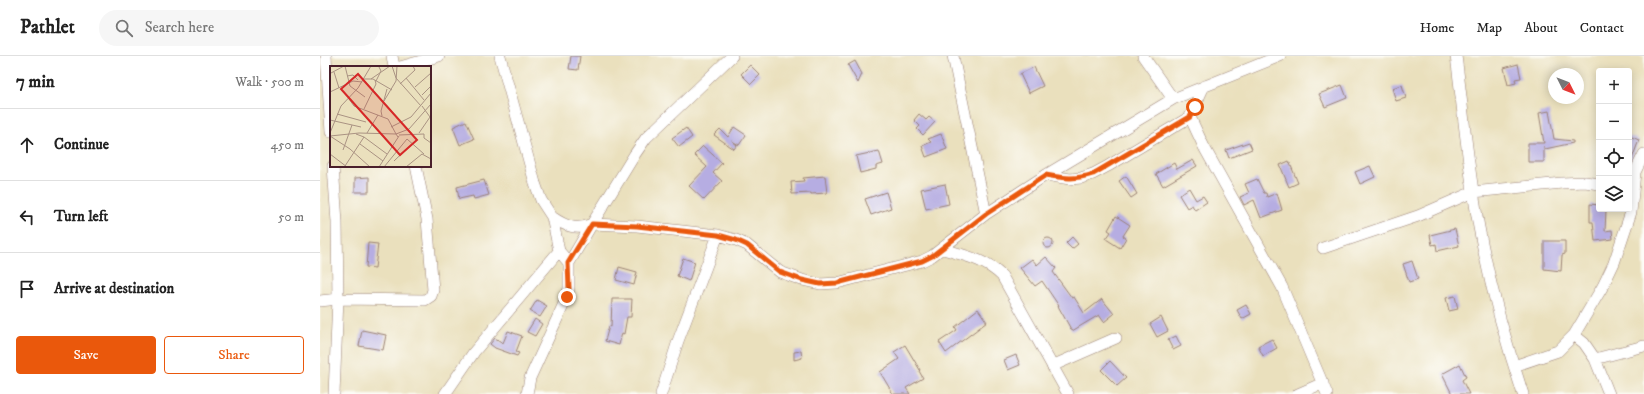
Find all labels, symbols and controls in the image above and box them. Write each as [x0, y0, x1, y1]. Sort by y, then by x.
search box [99, 10, 379, 46]
text: Pathlet [20, 16, 75, 39]
icon: search [113, 17, 135, 39]
text: Search here [145, 18, 214, 37]
text: Home [1420, 19, 1454, 37]
text: Map [1476, 19, 1502, 37]
text: About [1524, 19, 1558, 37]
text: Contact [1580, 19, 1624, 37]
inset map [330, 66, 431, 167]
north arrow [1548, 68, 1584, 104]
map controls [1596, 68, 1632, 212]
button: + [1596, 68, 1632, 104]
text: 7 min [16, 71, 55, 93]
text: Walk · 500 m [235, 74, 304, 90]
route start [1186, 98, 1204, 116]
button: − [1596, 104, 1632, 140]
icon: ahead [16, 134, 38, 156]
text: Continue [54, 135, 109, 154]
text: 450 m [271, 137, 304, 153]
button: locate [1596, 140, 1632, 176]
button: layers [1596, 176, 1632, 212]
icon: left [16, 206, 38, 228]
text: Turn left [54, 207, 108, 226]
text: 50 m [278, 209, 304, 225]
icon: arrive [16, 278, 38, 300]
text: Arrive at destination [54, 279, 174, 298]
route end [558, 288, 576, 306]
button: Save [16, 336, 156, 374]
button: Share [164, 336, 304, 374]

